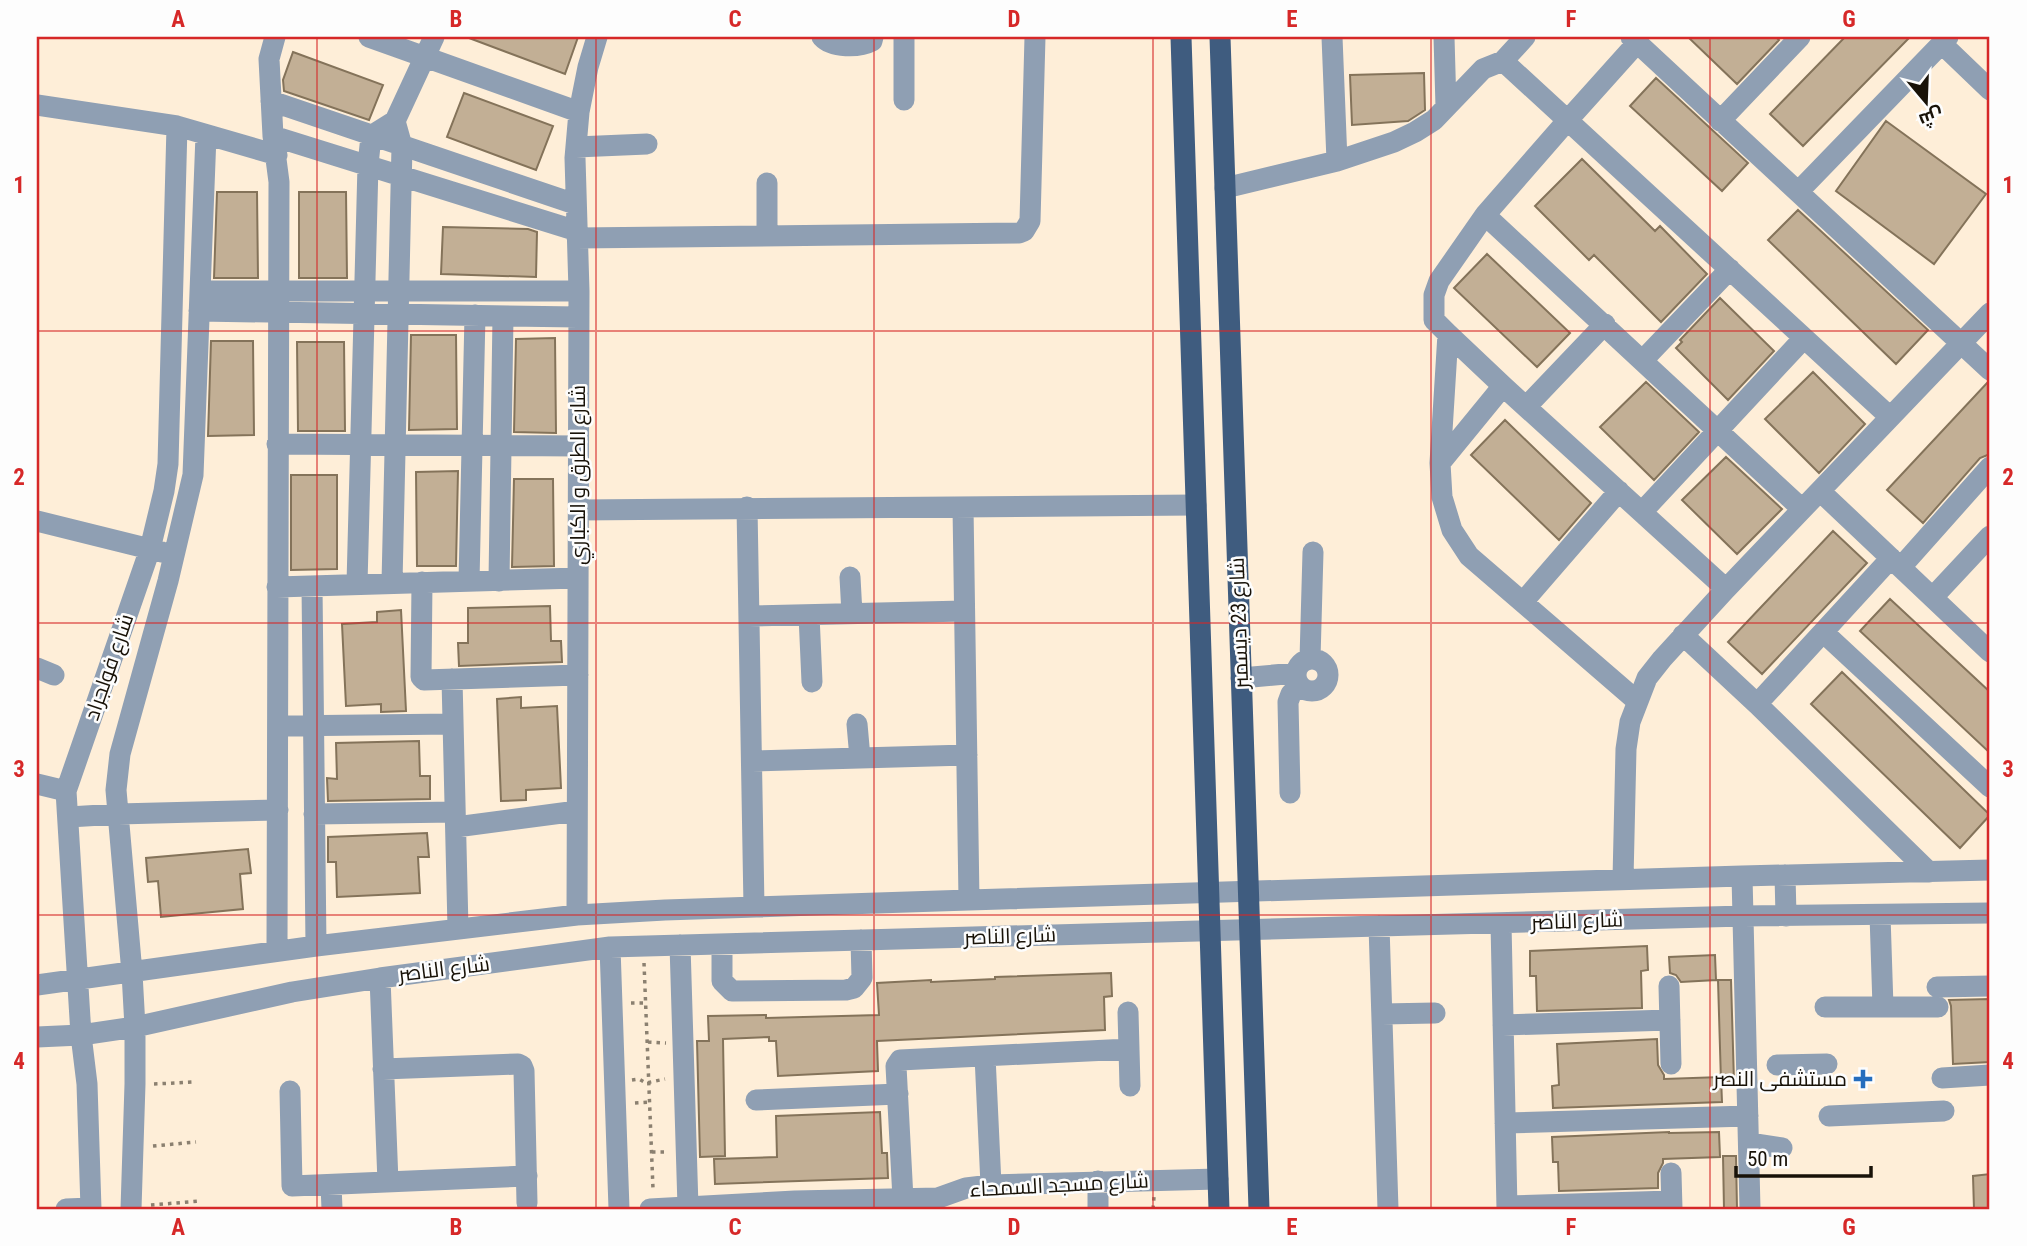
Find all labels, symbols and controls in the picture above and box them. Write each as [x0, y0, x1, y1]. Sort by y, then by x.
text: A [171, 6, 185, 33]
text: B [450, 6, 462, 33]
text: C [728, 6, 742, 33]
text: D [1008, 6, 1021, 33]
text: E [1286, 6, 1298, 33]
text: F [1566, 6, 1577, 33]
text: G [1842, 6, 1856, 33]
north arrow [1890, 66, 1960, 136]
text: ش [1916, 103, 1947, 132]
text: 1 [13, 172, 25, 199]
text: 1 [2002, 172, 2014, 199]
street label: شارع الطرق و الكباري [566, 385, 594, 565]
text: 2 [13, 464, 25, 491]
text: 2 [2002, 464, 2014, 491]
street label: شارع 23 ديسمبر [1225, 557, 1255, 690]
street label: شارع فولجراد [80, 611, 140, 724]
text: 3 [13, 756, 25, 783]
text: 3 [2002, 756, 2014, 783]
street label: شارع الناصر [1530, 907, 1624, 937]
street label: شارع الناصر [963, 922, 1057, 952]
street label: شارع الناصر [396, 951, 491, 989]
text: 4 [13, 1048, 25, 1075]
text: 4 [2002, 1048, 2014, 1075]
place label: مستشفى النصر [1712, 1067, 1847, 1092]
marker: مستشفى النصر [1853, 1069, 1873, 1089]
scale bar [1736, 1134, 1871, 1178]
text: 50 m [1747, 1147, 1788, 1171]
street label: شارع مسجد السمحاء [969, 1168, 1149, 1204]
text: A [171, 1214, 185, 1241]
text: B [450, 1214, 462, 1241]
text: C [728, 1214, 742, 1241]
text: D [1008, 1214, 1021, 1241]
text: E [1286, 1214, 1298, 1241]
text: F [1566, 1214, 1577, 1241]
text: G [1842, 1214, 1856, 1241]

